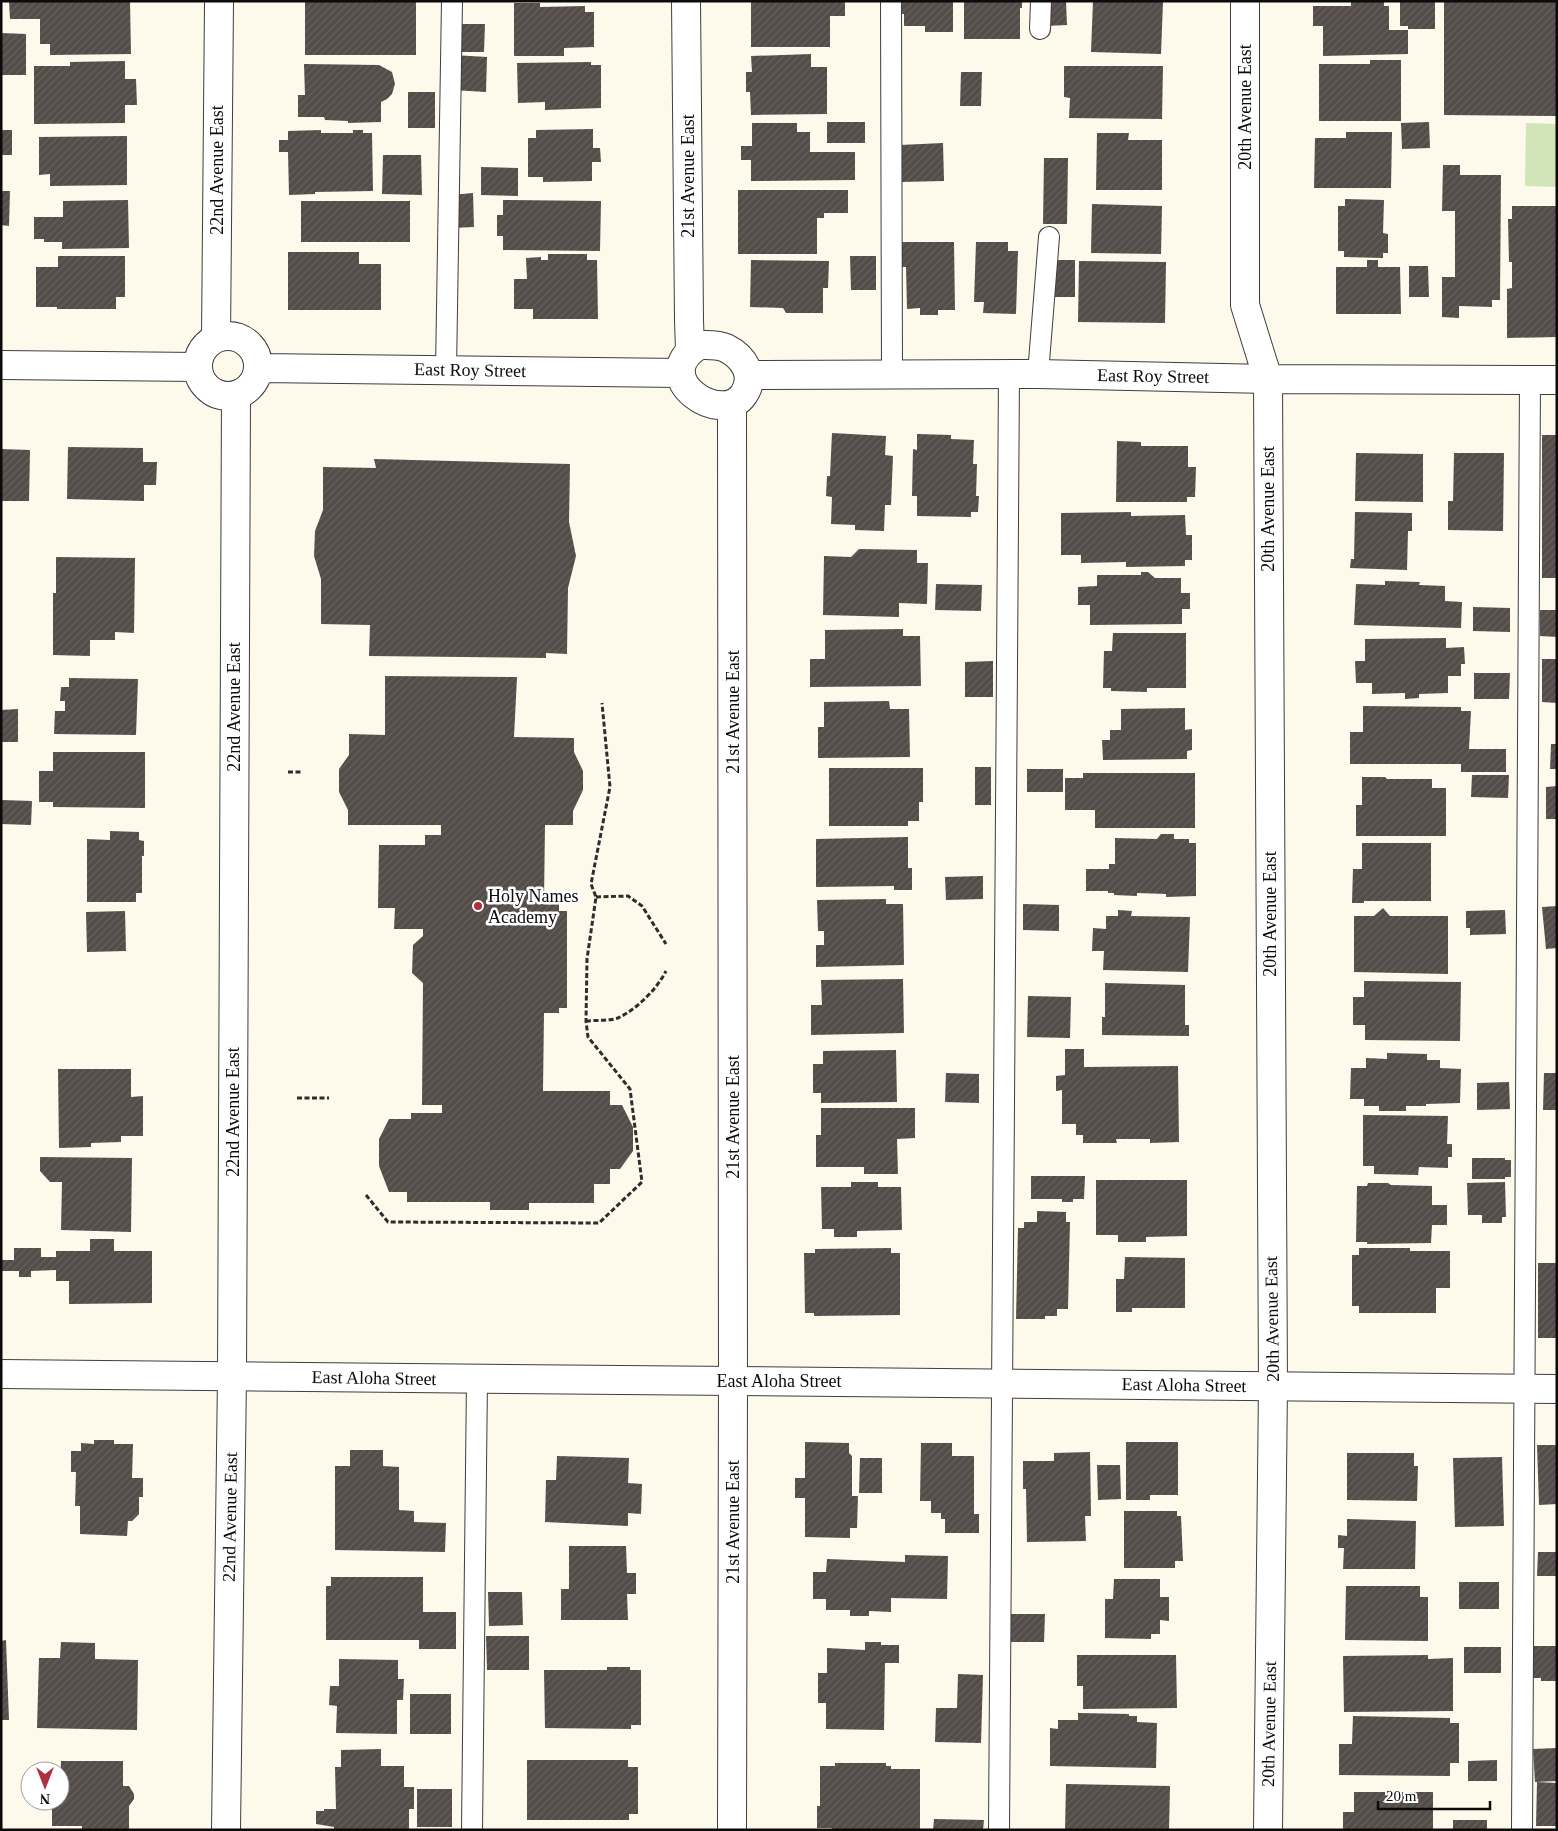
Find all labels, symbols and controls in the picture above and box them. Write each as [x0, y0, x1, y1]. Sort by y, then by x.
street label: 20th Avenue East [1235, 44, 1255, 170]
street label: 22nd Avenue East [207, 105, 227, 235]
street label: 21st Avenue East [678, 114, 698, 238]
street label: East Roy Street [414, 359, 526, 381]
street label: East Roy Street [1097, 365, 1209, 387]
street label: 20th Avenue East [1258, 446, 1278, 572]
street label: 22nd Avenue East [224, 642, 244, 772]
street label: 21st Avenue East [723, 650, 743, 774]
street label: 20th Avenue East [1260, 851, 1280, 977]
place label: Holy Names Academy [488, 886, 578, 927]
marker: Holy Names Academy [472, 900, 484, 912]
street label: 22nd Avenue East [223, 1047, 243, 1177]
street label: 21st Avenue East [723, 1055, 743, 1179]
street label: 20th Avenue East [1261, 1256, 1283, 1382]
street label: East Aloha Street [311, 1367, 437, 1389]
street label: East Aloha Street [717, 1371, 841, 1391]
street label: East Aloha Street [1121, 1374, 1247, 1396]
street label: 22nd Avenue East [219, 1452, 241, 1582]
street label: 21st Avenue East [723, 1460, 743, 1584]
street label: 20th Avenue East [1258, 1661, 1280, 1787]
north arrow [20, 1761, 70, 1811]
scale bar [1378, 1778, 1490, 1810]
text: 20 m [1386, 1788, 1417, 1804]
text: N [40, 1791, 50, 1806]

